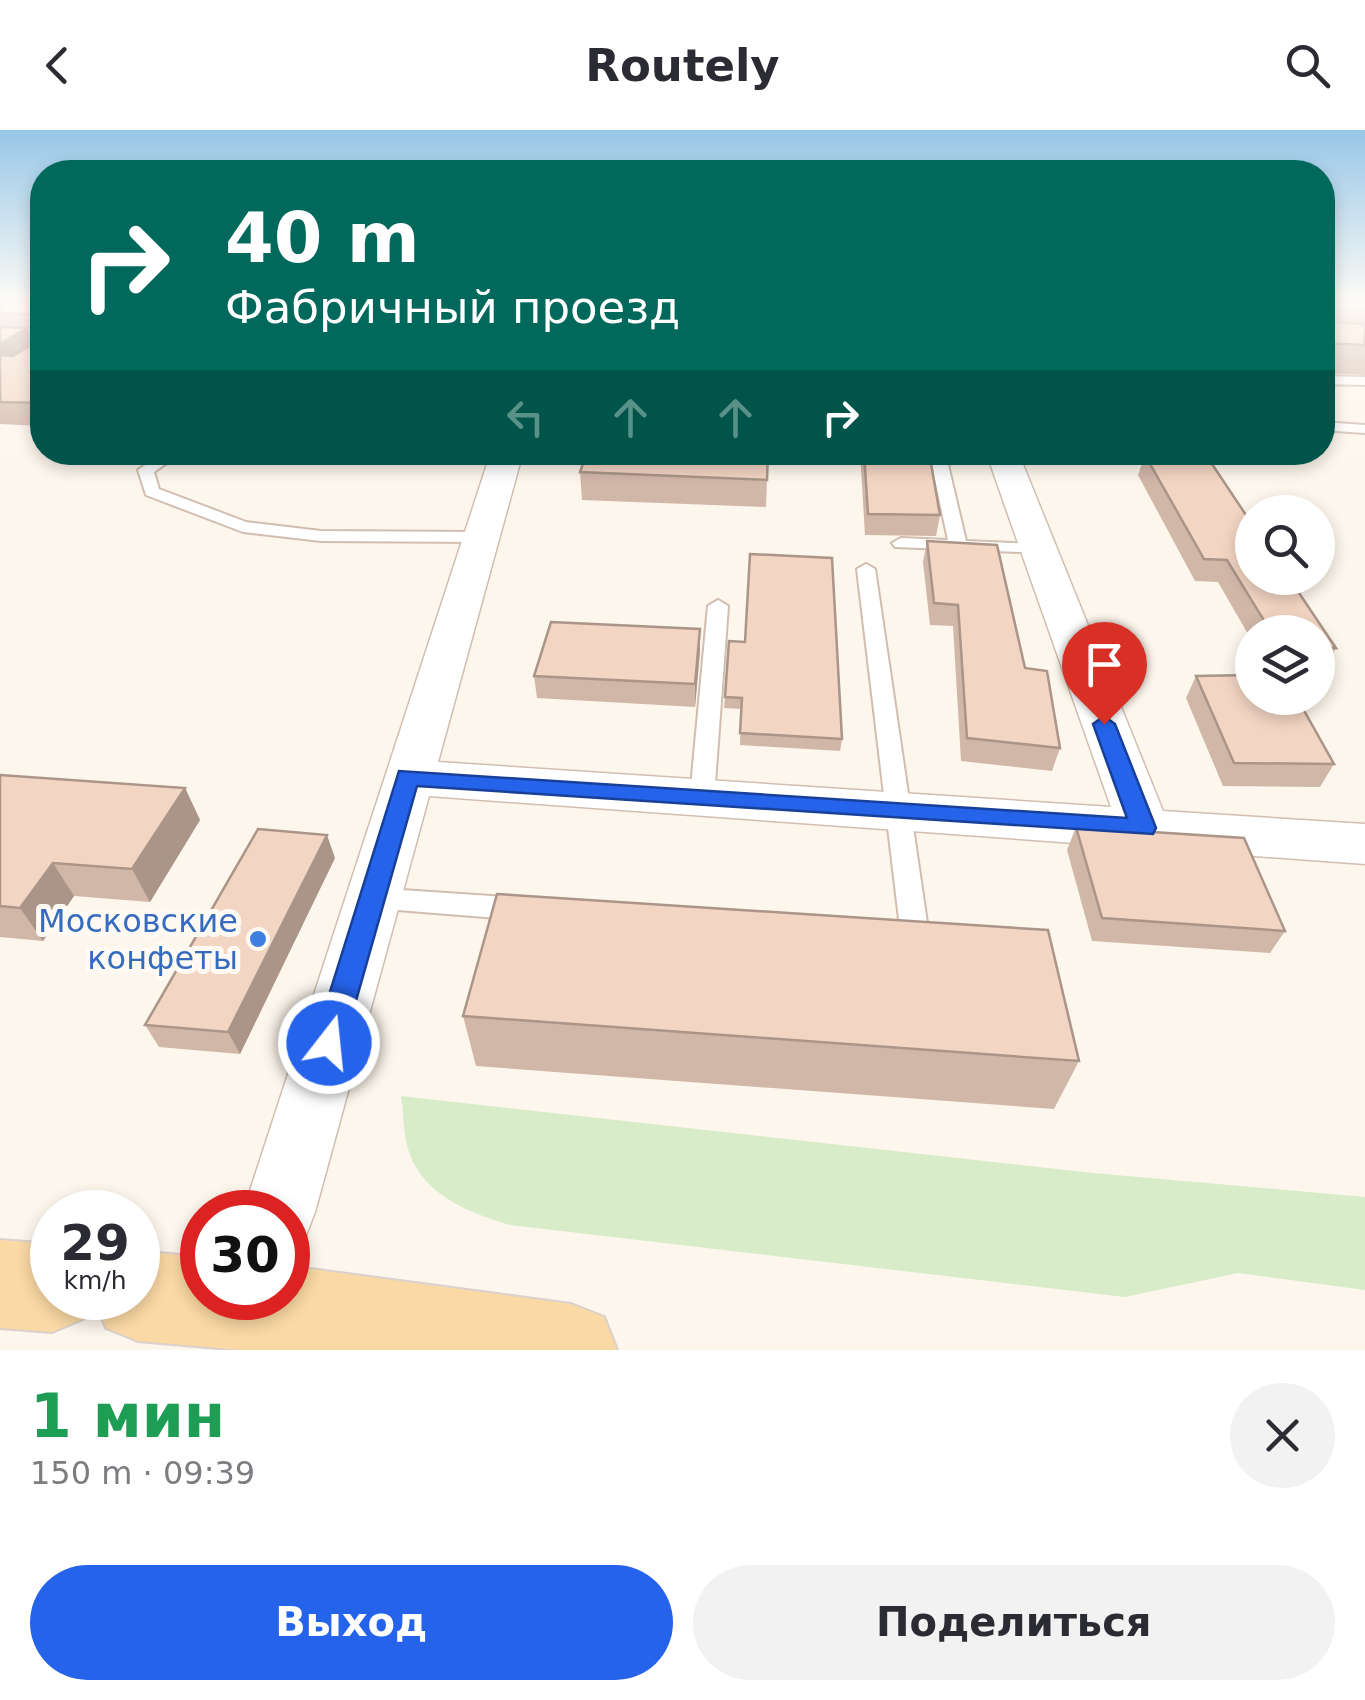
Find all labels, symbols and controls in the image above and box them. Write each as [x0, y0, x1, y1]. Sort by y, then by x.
icon: back [30, 38, 85, 93]
icon: search [1280, 38, 1335, 93]
text: Routely [585, 39, 780, 92]
text: 40 m [225, 197, 420, 279]
icon: right [60, 200, 190, 330]
text: Фабричный проезд [225, 281, 680, 334]
icon: left [498, 390, 553, 445]
icon: ahead [603, 390, 658, 445]
icon: ahead [708, 390, 763, 445]
icon: right [813, 390, 868, 445]
map controls [1235, 495, 1335, 715]
button: search [1235, 495, 1335, 595]
button: layers [1235, 615, 1335, 715]
pin [1062, 622, 1147, 725]
icon: arrive [1077, 637, 1132, 692]
place label: Московские конфеты [38, 902, 238, 977]
marker: Московские конфеты [247, 928, 269, 950]
position arrow [277, 991, 381, 1095]
speed limit sign: 30 [180, 1190, 310, 1320]
text: 29 [60, 1214, 130, 1272]
text: km/h [63, 1266, 127, 1295]
text: 1 мин [30, 1381, 225, 1451]
button: close [1230, 1383, 1335, 1488]
text: 150 m · 09:39 [30, 1454, 255, 1492]
button: Выход [30, 1565, 673, 1680]
button: Поделиться [693, 1565, 1335, 1680]

